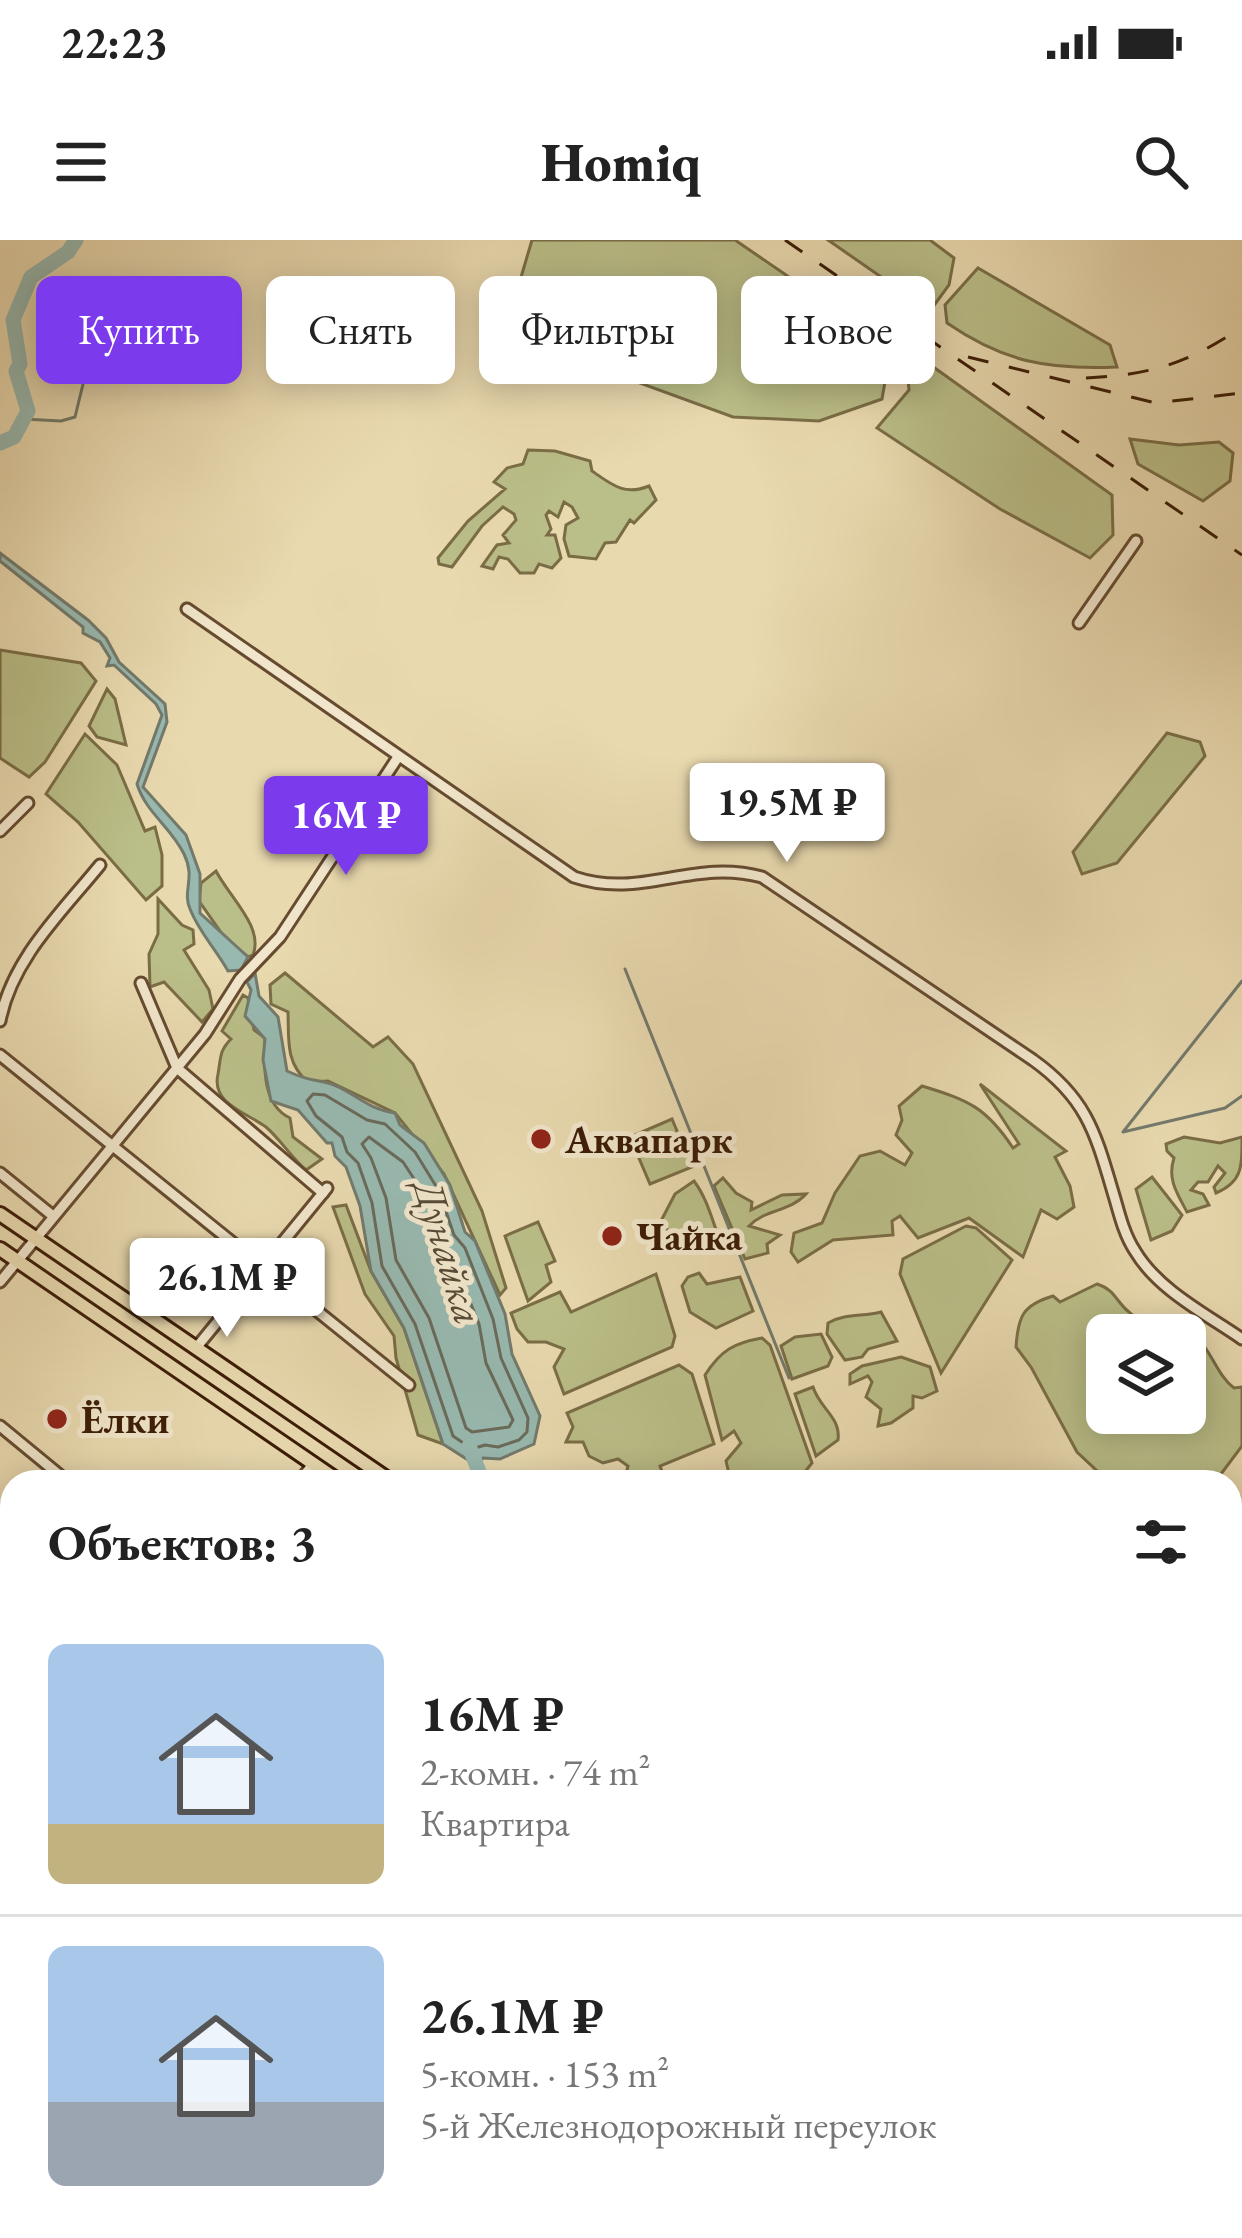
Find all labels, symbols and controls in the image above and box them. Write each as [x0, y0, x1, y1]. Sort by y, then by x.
text: 22:23 [60, 13, 168, 71]
text: Homiq [541, 127, 701, 197]
icon: menu [48, 129, 114, 195]
icon: search [1128, 129, 1194, 195]
chip: Купить [36, 276, 242, 384]
chip: Снять [266, 276, 455, 384]
chip: Фильтры [479, 276, 717, 384]
chip: Новое [741, 276, 935, 384]
pin: 19.5M ₽ [676, 763, 898, 865]
pin: 16M ₽ [262, 776, 430, 878]
text: 19.5M ₽ [717, 776, 857, 827]
text: 16M ₽ [291, 789, 401, 840]
place label: Аквапарк [564, 1114, 733, 1165]
marker: Аквапарк [528, 1126, 554, 1152]
water label: Дунайка [400, 1170, 497, 1331]
place label: Чайка [636, 1211, 743, 1262]
marker: Чайка [599, 1223, 625, 1249]
pin: 26.1M ₽ [116, 1238, 338, 1340]
text: 26.1M ₽ [157, 1251, 297, 1302]
map controls [1086, 1314, 1206, 1434]
button: layers [1086, 1314, 1206, 1434]
place label: Ёлки [81, 1394, 170, 1445]
marker: Ёлки [44, 1406, 70, 1432]
text: Объектов: 3 [48, 1509, 317, 1575]
icon: filters [1128, 1509, 1194, 1575]
text: 16M ₽ [420, 1680, 564, 1746]
icon: home [144, 1692, 288, 1836]
text: 2-комн. · 74 m² [420, 1746, 651, 1797]
text: Квартира [420, 1797, 570, 1848]
text: 26.1M ₽ [420, 1982, 604, 2048]
icon: home [144, 1994, 288, 2138]
text: 5-комн. · 153 m² [420, 2048, 669, 2099]
text: 5-й Железнодорожный переулок [420, 2099, 937, 2150]

